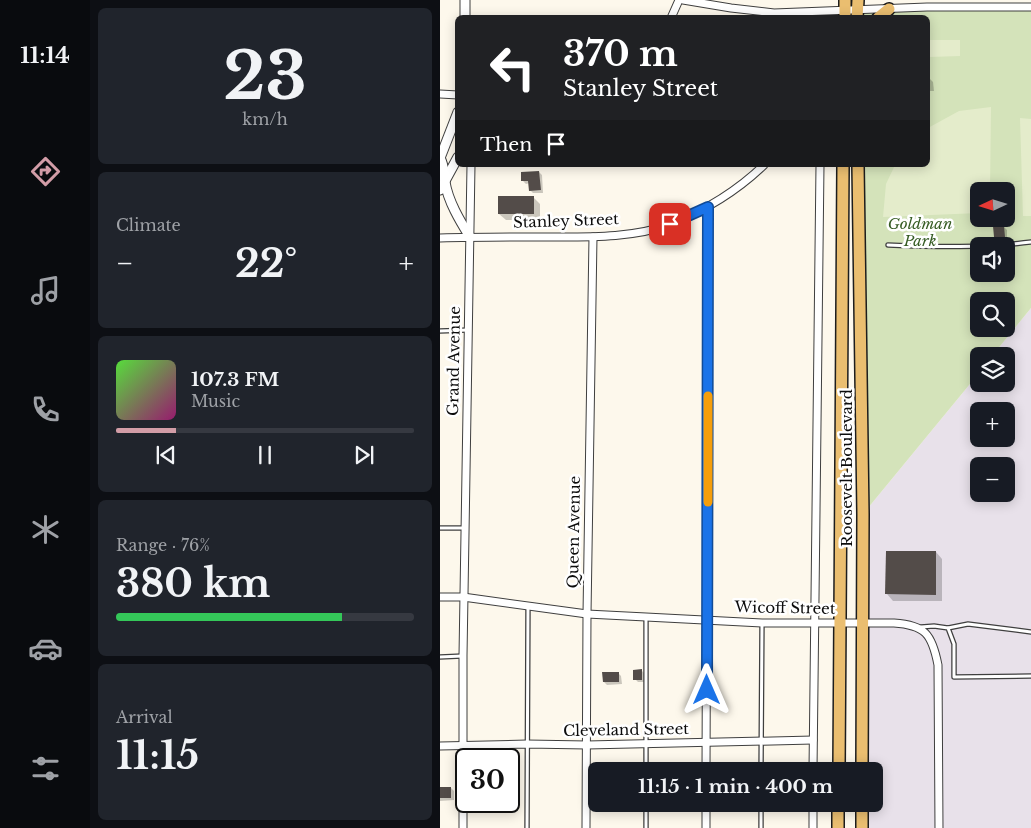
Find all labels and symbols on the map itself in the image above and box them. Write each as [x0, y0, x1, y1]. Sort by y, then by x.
north arrow [970, 182, 1015, 228]
pin [649, 203, 691, 245]
street label: Stanley Street [513, 209, 619, 232]
park label: Goldman Park [888, 214, 952, 250]
street label: Grand Avenue [443, 306, 464, 416]
street label: Roosevelt Boulevard [837, 389, 856, 547]
street label: Queen Avenue [563, 476, 584, 588]
street label: Wicoff Street [733, 597, 836, 618]
position arrow [680, 663, 732, 715]
street label: Cleveland Street [563, 719, 689, 740]
speed limit sign: 30 [455, 748, 520, 813]

